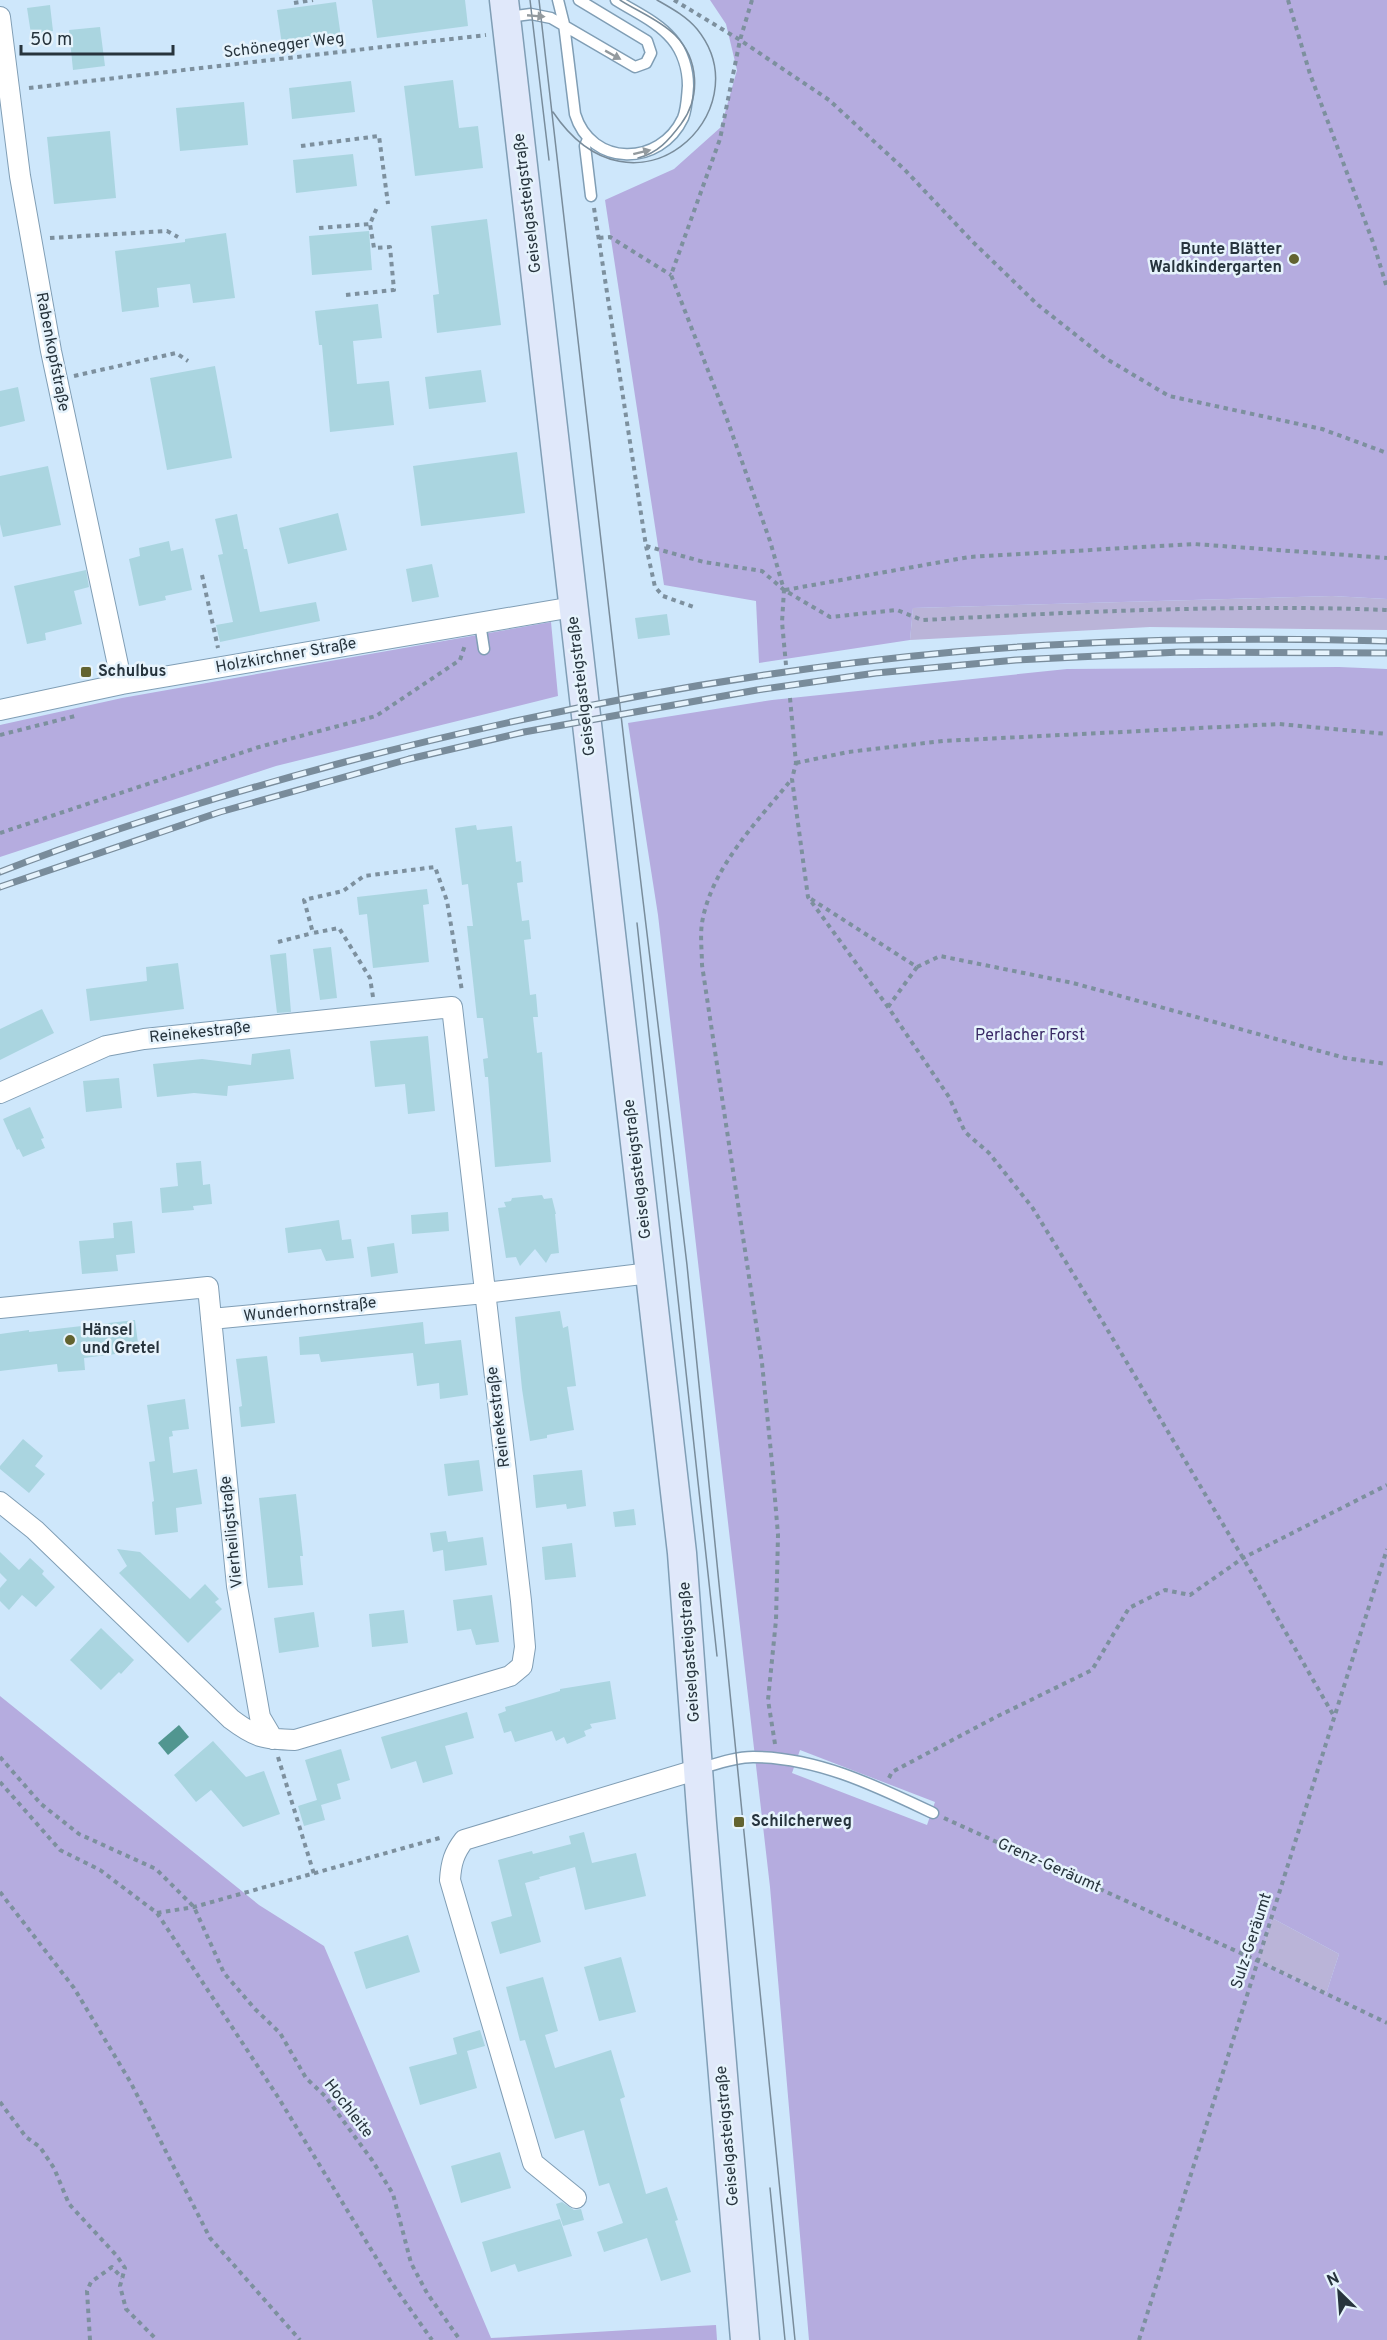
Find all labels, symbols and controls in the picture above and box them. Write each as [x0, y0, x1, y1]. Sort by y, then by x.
one-way arrow [527, 11, 546, 20]
scale bar [21, 18, 172, 56]
text: 50 m [30, 29, 72, 52]
street label: Schönegger Weg [223, 29, 345, 63]
one-way arrow [605, 50, 622, 60]
street label: Geiselgasteigstraße [509, 132, 547, 274]
one-way arrow [633, 147, 651, 157]
place label: Bunte Blätter Waldkindergarten [1149, 240, 1282, 278]
marker: Bunte Blätter Waldkindergarten [1287, 252, 1301, 266]
street label: Rabenkopfstraße [31, 291, 73, 413]
street label: Geiselgasteigstraße [563, 615, 601, 757]
street label: Holzkirchner Straße [214, 634, 358, 678]
place label: Schulbus [98, 662, 166, 682]
marker: Schulbus [79, 665, 93, 679]
street label: Reinekestraße [148, 1018, 252, 1048]
park label: Perlacher Forst [975, 1026, 1085, 1046]
street label: Geiselgasteigstraße [619, 1098, 657, 1240]
street label: Wunderhornstraße [243, 1293, 377, 1327]
place label: Hänsel und Gretel [82, 1321, 160, 1359]
marker: Hänsel und Gretel [63, 1333, 77, 1347]
street label: Reinekestraße [483, 1365, 515, 1469]
street label: Vierheiligstraße [216, 1475, 248, 1589]
street label: Geiselgasteigstraße [675, 1581, 705, 1723]
place label: Schilcherweg [751, 1812, 852, 1832]
marker: Schilcherweg [732, 1815, 746, 1829]
street label: Grenz-Geräumt [994, 1834, 1104, 1898]
street label: Sulz-Geräumt [1227, 1891, 1277, 1991]
street label: Geiselgasteigstraße [712, 2065, 744, 2207]
street label: Hochleite [319, 2076, 377, 2142]
north arrow [1309, 2262, 1369, 2322]
text: N [1324, 2269, 1343, 2292]

